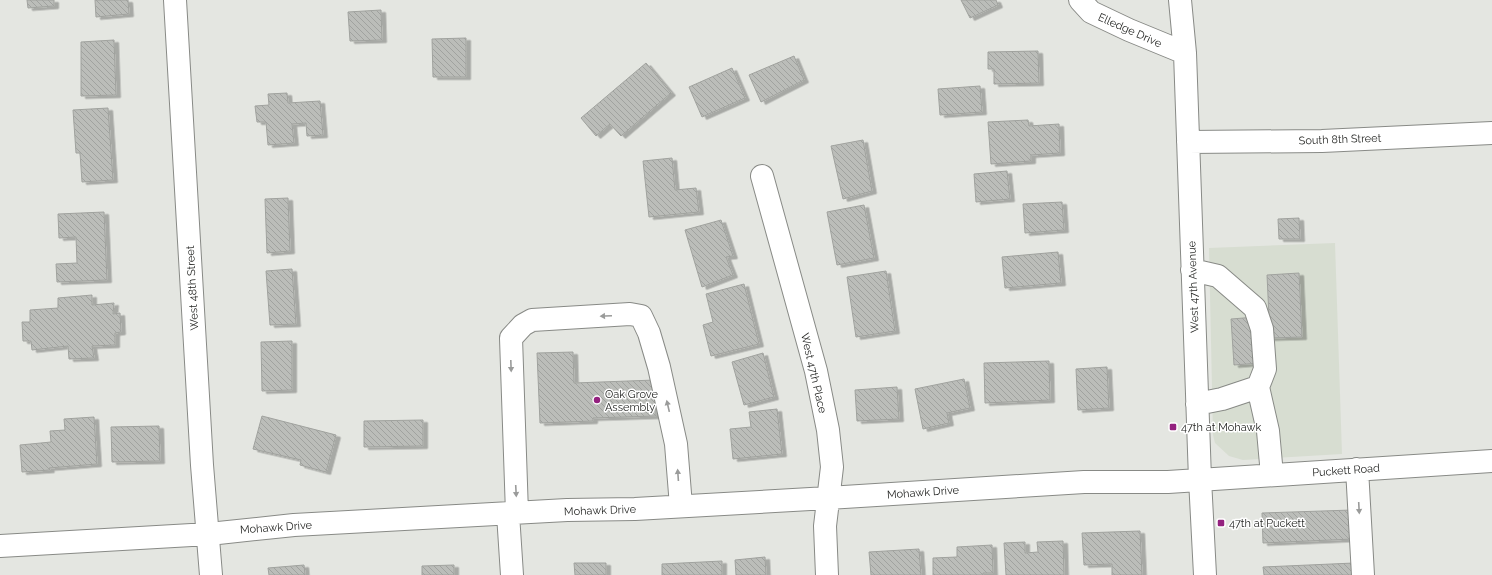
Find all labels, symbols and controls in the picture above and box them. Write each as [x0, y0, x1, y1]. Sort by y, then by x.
street label: Elledge Drive [1096, 11, 1164, 51]
street label: South 8th Street [1299, 132, 1382, 147]
street label: West 47th Avenue [1185, 240, 1202, 333]
street label: West 48th Street [184, 245, 201, 331]
one-way arrow [600, 312, 612, 319]
street label: West 47th Place [798, 332, 829, 415]
one-way arrow [508, 360, 514, 373]
place label: Oak Grove Assembly [605, 388, 658, 414]
marker: Oak Grove Assembly [592, 395, 602, 405]
one-way arrow [664, 400, 670, 412]
place label: 47th at Mohawk [1181, 421, 1261, 434]
marker: 47th at Mohawk [1168, 422, 1178, 432]
street label: Puckett Road [1312, 462, 1381, 479]
one-way arrow [675, 469, 682, 481]
street label: Mohawk Drive [887, 483, 960, 501]
one-way arrow [513, 485, 519, 498]
one-way arrow [1356, 502, 1362, 515]
street label: Mohawk Drive [564, 503, 637, 518]
place label: 47th at Puckett [1229, 517, 1305, 530]
street label: Mohawk Drive [240, 518, 313, 536]
marker: 47th at Puckett [1216, 518, 1226, 528]

